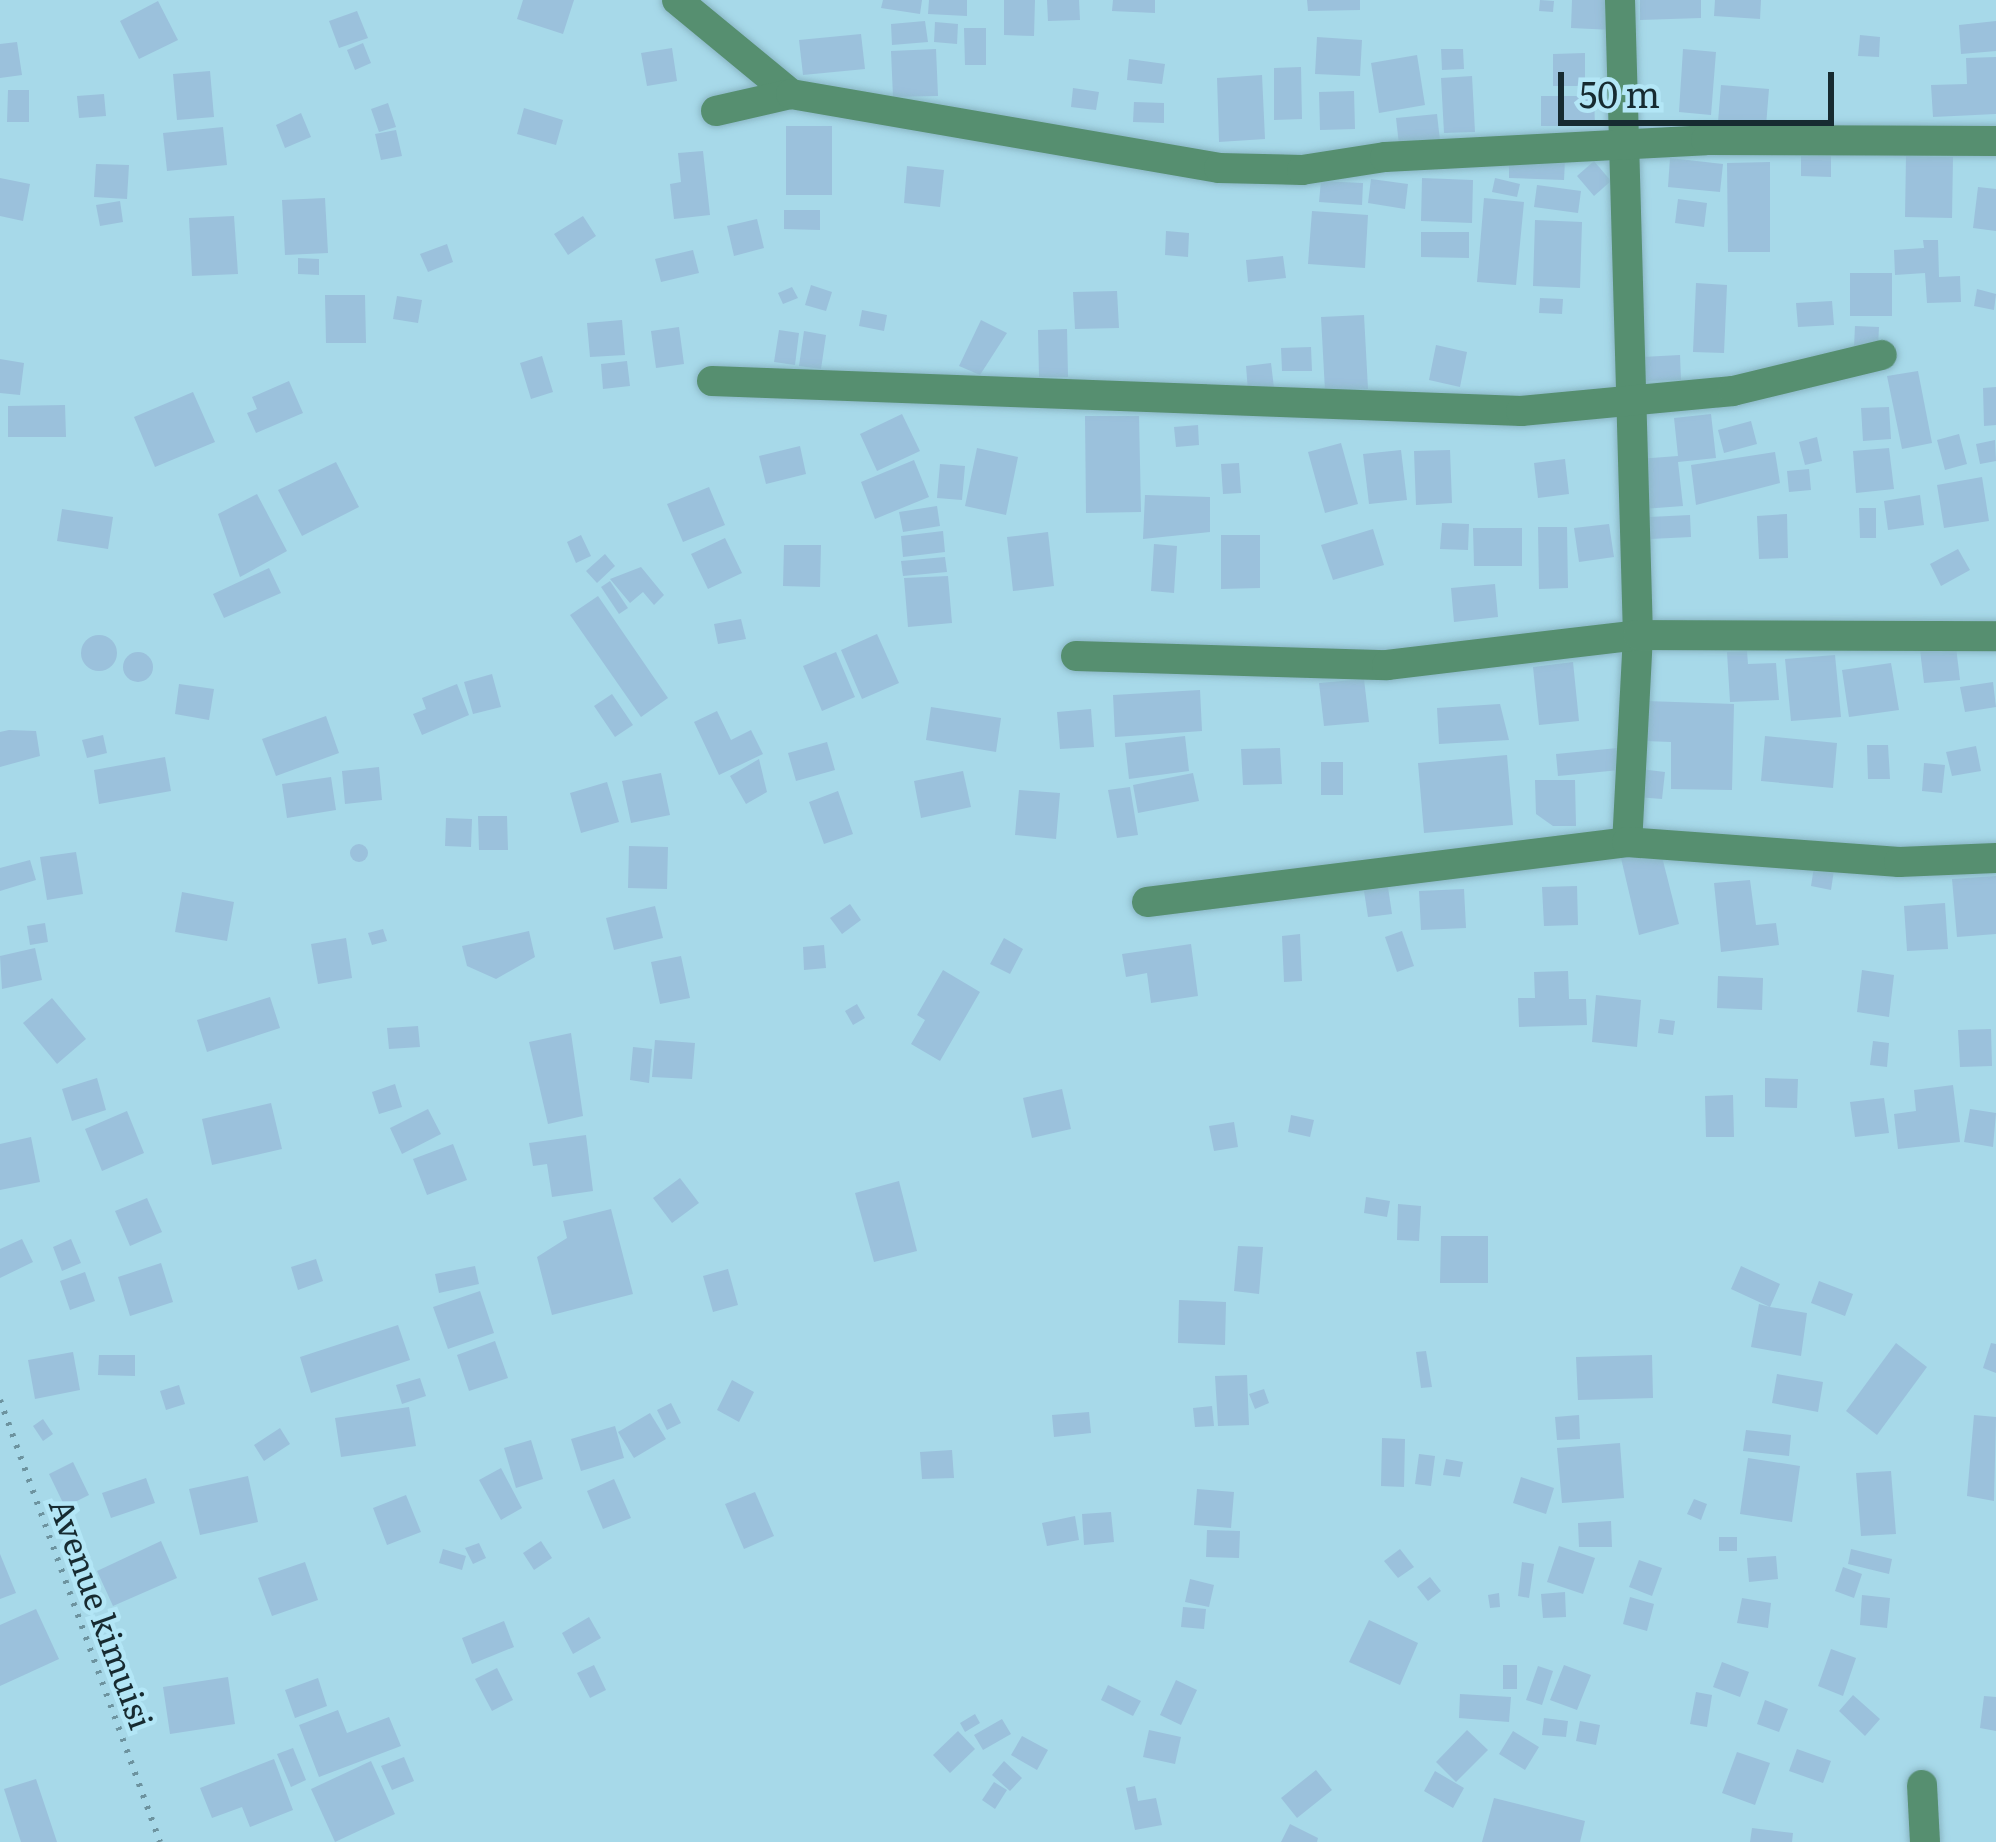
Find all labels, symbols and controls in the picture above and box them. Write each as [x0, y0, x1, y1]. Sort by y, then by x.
scale bar [1564, 48, 1840, 122]
text: 50 m [1579, 66, 1660, 119]
street label: Avenue kimuisi [43, 1492, 163, 1734]

